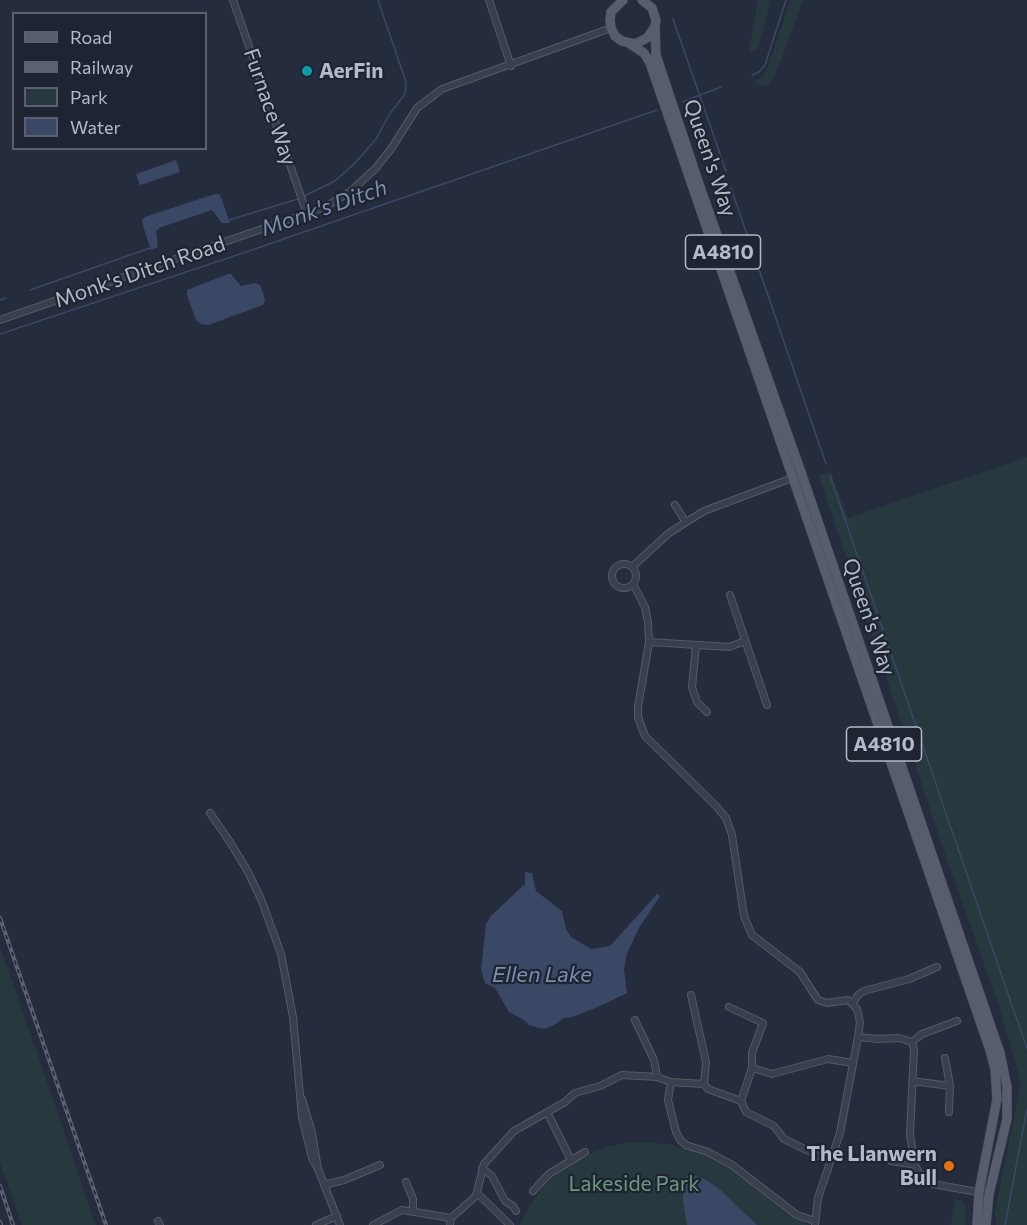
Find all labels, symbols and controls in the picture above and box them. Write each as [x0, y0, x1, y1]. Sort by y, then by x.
legend [12, 12, 207, 150]
text: Road [70, 26, 112, 48]
street label: Furnace Way [238, 45, 302, 169]
text: Railway [70, 56, 133, 78]
place label: AerFin [319, 58, 383, 84]
marker: AerFin [300, 64, 314, 78]
text: Park [70, 86, 108, 108]
street label: Queen's Way [678, 96, 742, 220]
text: Water [70, 116, 121, 138]
water label: Monk's Ditch [258, 174, 390, 242]
street label: Monk's Ditch Road [51, 231, 229, 313]
road number: A4810 [686, 235, 760, 269]
street label: Queen's Way [837, 555, 901, 679]
road number: A4810 [846, 727, 922, 761]
water label: Ellen Lake [492, 962, 592, 988]
place label: The Llanwern Bull [807, 1141, 937, 1191]
marker: The Llanwern Bull [942, 1159, 956, 1173]
park label: Lakeside Park [568, 1171, 700, 1197]

